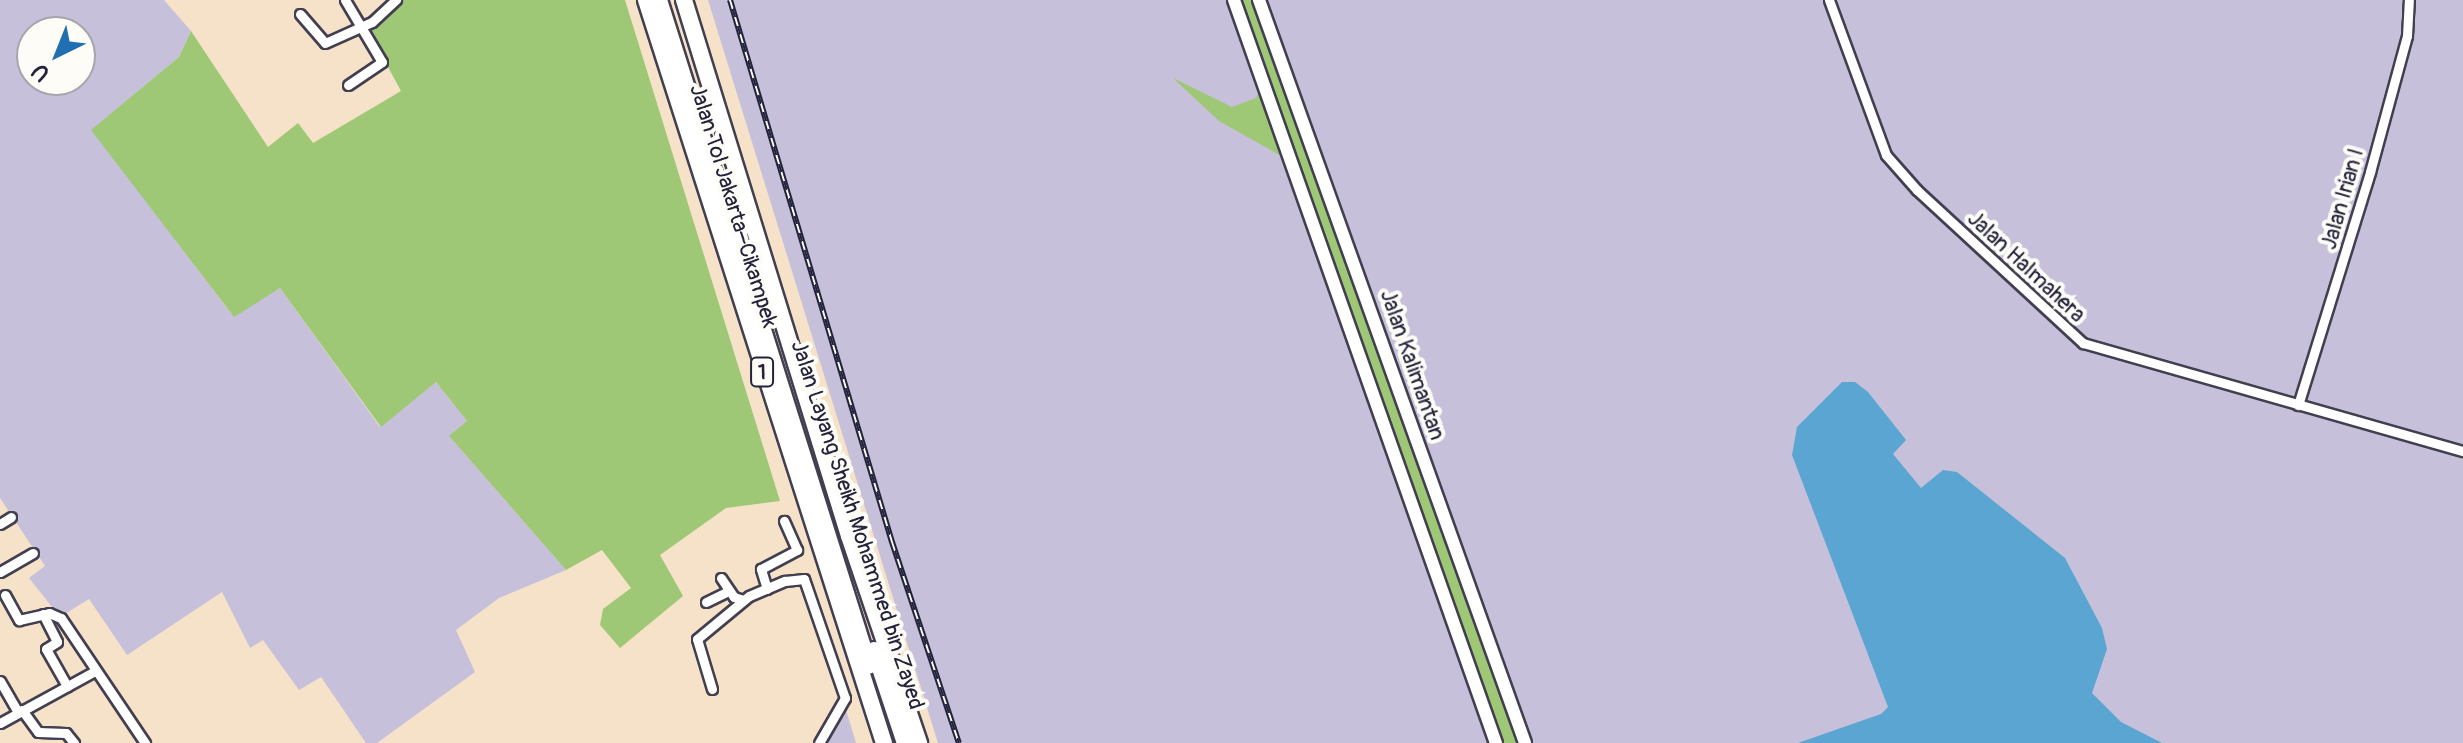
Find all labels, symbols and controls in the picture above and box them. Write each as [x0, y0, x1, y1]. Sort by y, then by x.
north arrow [16, 16, 96, 96]
text: U [26, 57, 56, 87]
street label: Jalan Tol Jakarta–Cikampek [683, 81, 783, 331]
street label: Jalan Irian I [2316, 145, 2370, 253]
street label: Jalan Halmahera [1962, 206, 2090, 328]
street label: Jalan Kalimantan [1374, 286, 1450, 444]
street label: Jalan Layang Sheikh Mohammed bin Zayed [785, 337, 929, 713]
road number: 1 [750, 356, 774, 388]

